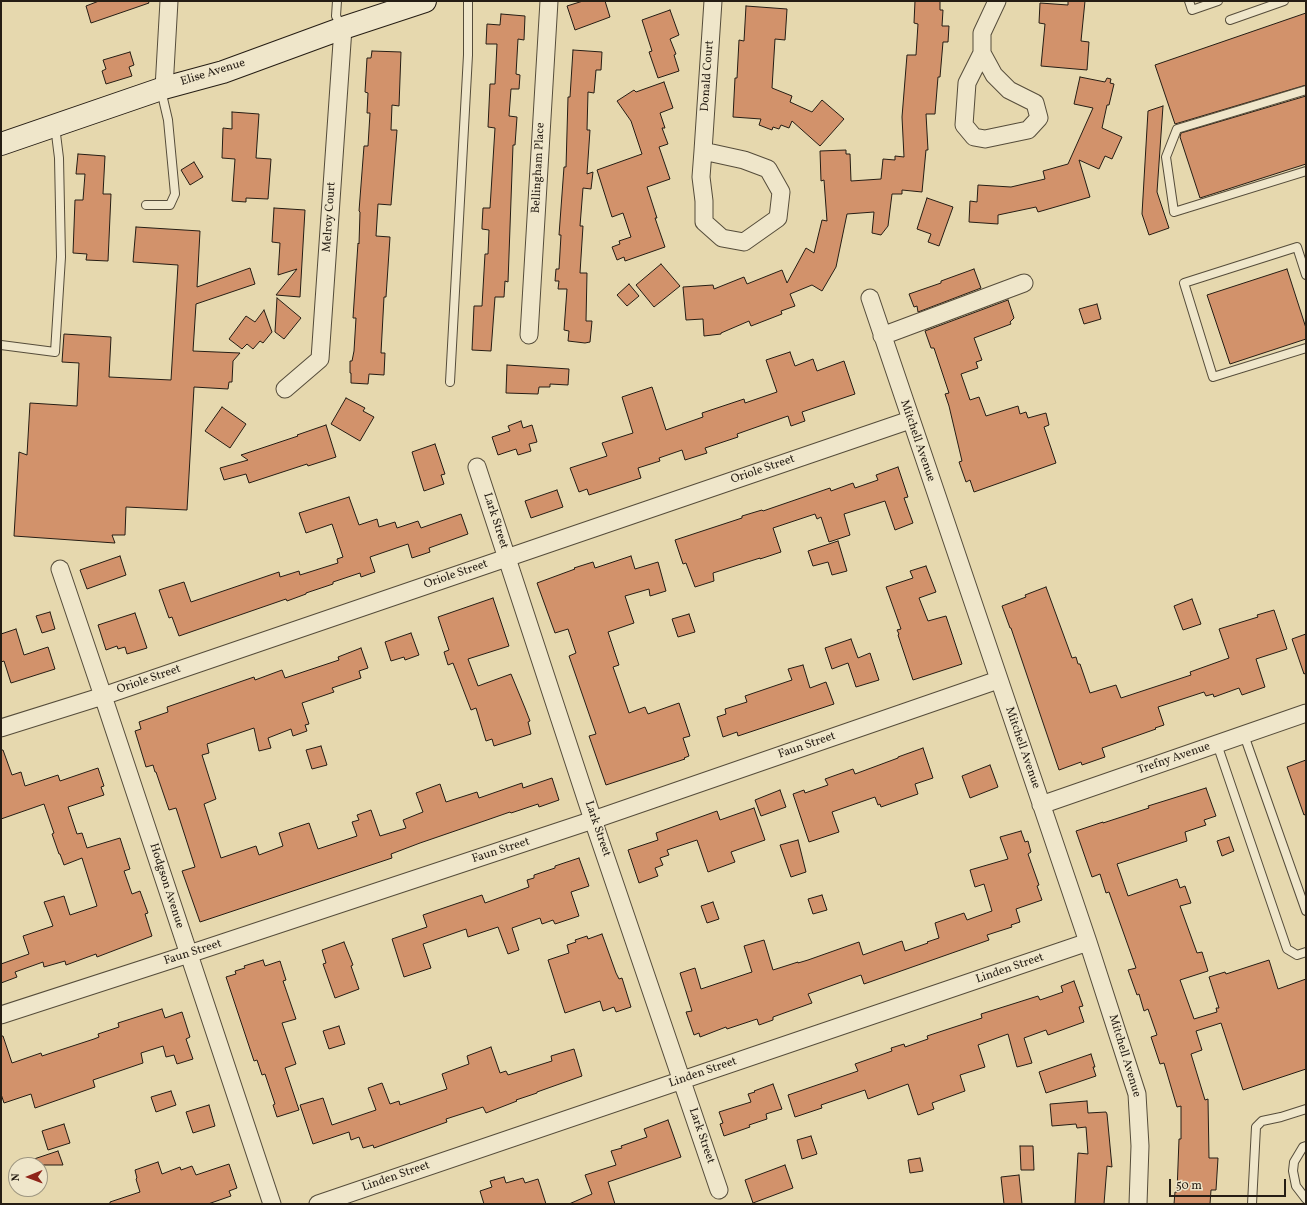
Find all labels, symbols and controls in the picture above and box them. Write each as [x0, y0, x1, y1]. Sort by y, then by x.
street label: Donald Court [698, 40, 718, 112]
street label: Elise Avenue [179, 56, 247, 90]
street label: Bellingham Place [529, 122, 549, 214]
street label: Melroy Court [320, 181, 340, 253]
street label: Mitchell Avenue [896, 398, 938, 484]
street label: Oriole Street [729, 452, 797, 488]
street label: Lark Street [479, 491, 511, 551]
street label: Oriole Street [422, 557, 490, 593]
street label: Oriole Street [115, 662, 183, 698]
street label: Mitchell Avenue [1001, 705, 1043, 791]
street label: Faun Street [776, 729, 838, 763]
street label: Trefny Avenue [1136, 740, 1212, 778]
street label: Lark Street [581, 799, 613, 859]
street label: Faun Street [470, 835, 532, 867]
street label: Hodgson Avenue [145, 842, 187, 930]
street label: Faun Street [162, 937, 224, 969]
street label: Linden Street [974, 951, 1046, 987]
street label: Mitchell Avenue [1105, 1013, 1143, 1099]
street label: Linden Street [667, 1055, 739, 1091]
street label: Lark Street [685, 1106, 717, 1166]
north arrow [8, 1157, 48, 1197]
street label: Linden Street [360, 1159, 432, 1195]
scale bar [1171, 1171, 1288, 1197]
text: N [9, 1173, 24, 1181]
text: 50 m [1176, 1178, 1202, 1194]

